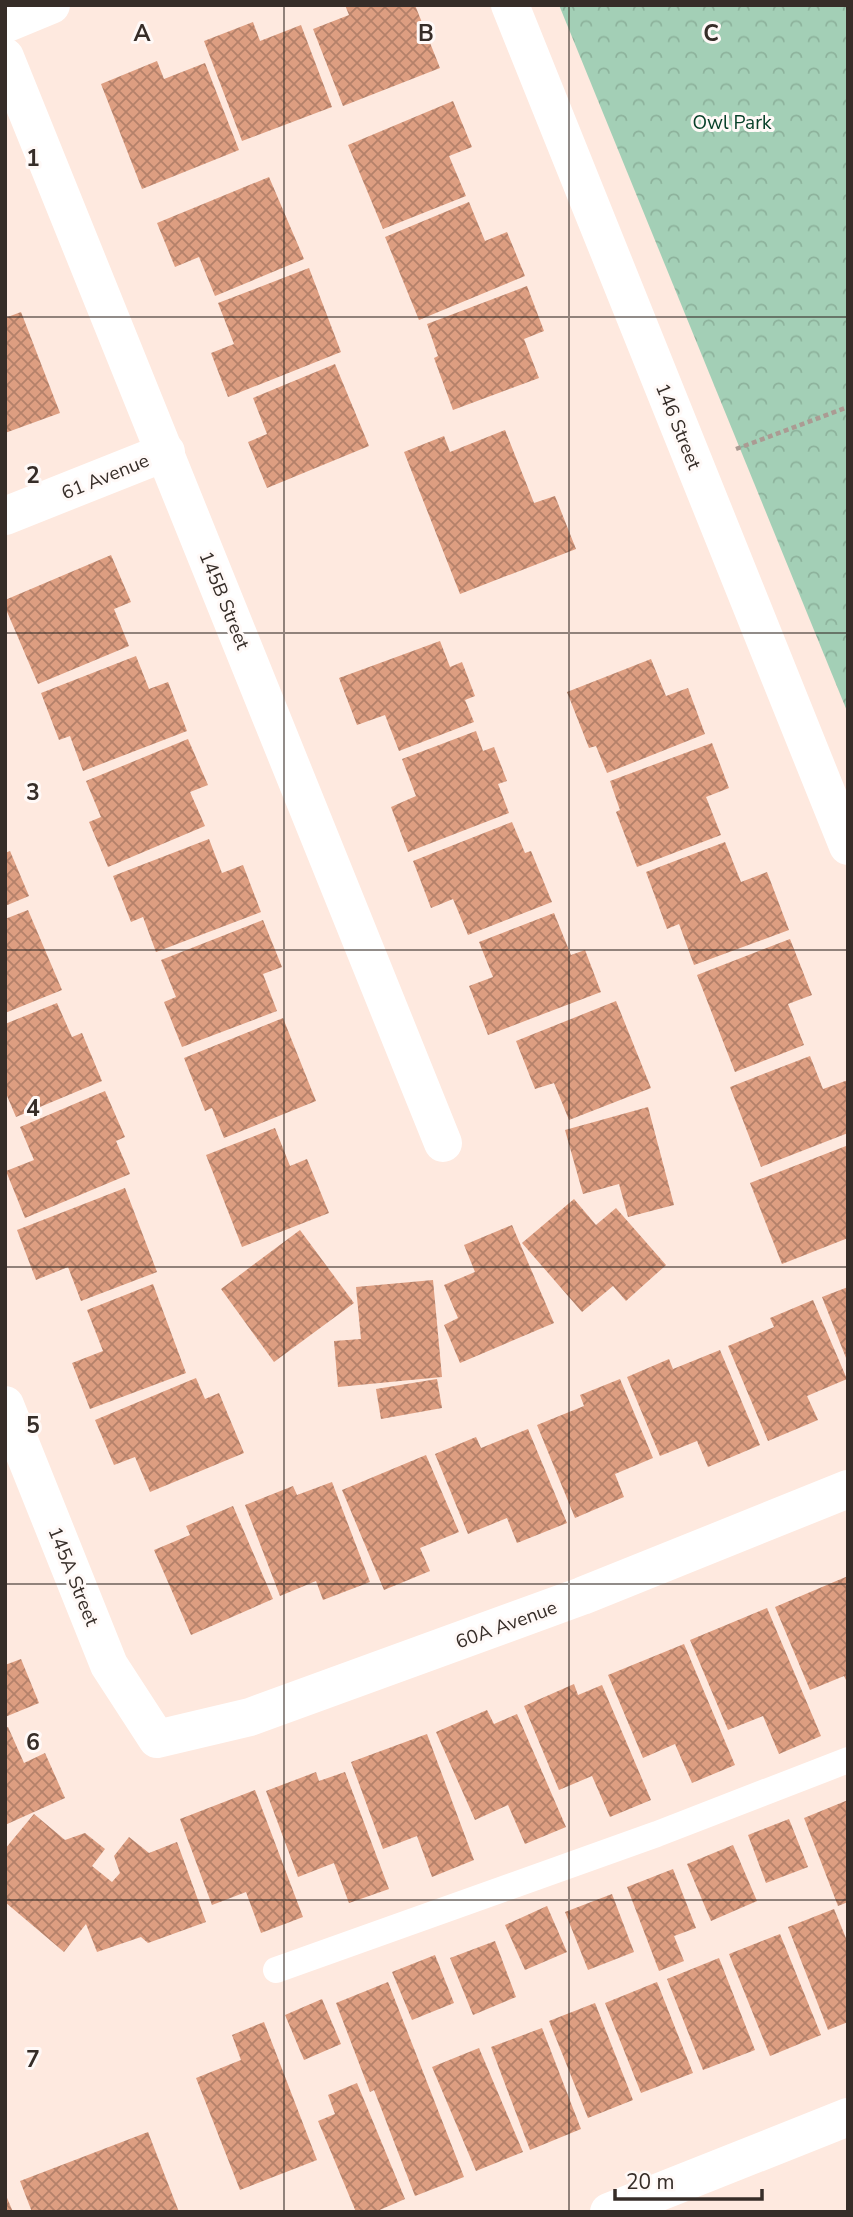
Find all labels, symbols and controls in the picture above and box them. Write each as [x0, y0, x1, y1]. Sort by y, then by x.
text: A [133, 18, 151, 49]
text: B [418, 18, 434, 49]
text: C [703, 18, 719, 49]
park label: Owl Park [692, 110, 772, 136]
text: 1 [26, 143, 40, 174]
street label: 146 Street [649, 379, 707, 474]
street label: 61 Avenue [58, 448, 153, 506]
text: 2 [26, 460, 40, 491]
street label: 145B Street [193, 547, 256, 654]
text: 3 [26, 777, 40, 808]
text: 4 [26, 1093, 40, 1124]
text: 5 [26, 1410, 40, 1441]
street label: 145A Street [41, 1523, 105, 1630]
street label: 60A Avenue [452, 1595, 561, 1655]
text: 6 [26, 1727, 40, 1758]
text: 7 [26, 2044, 40, 2075]
scale bar [615, 2158, 762, 2202]
text: 20 m [626, 2168, 675, 2196]

